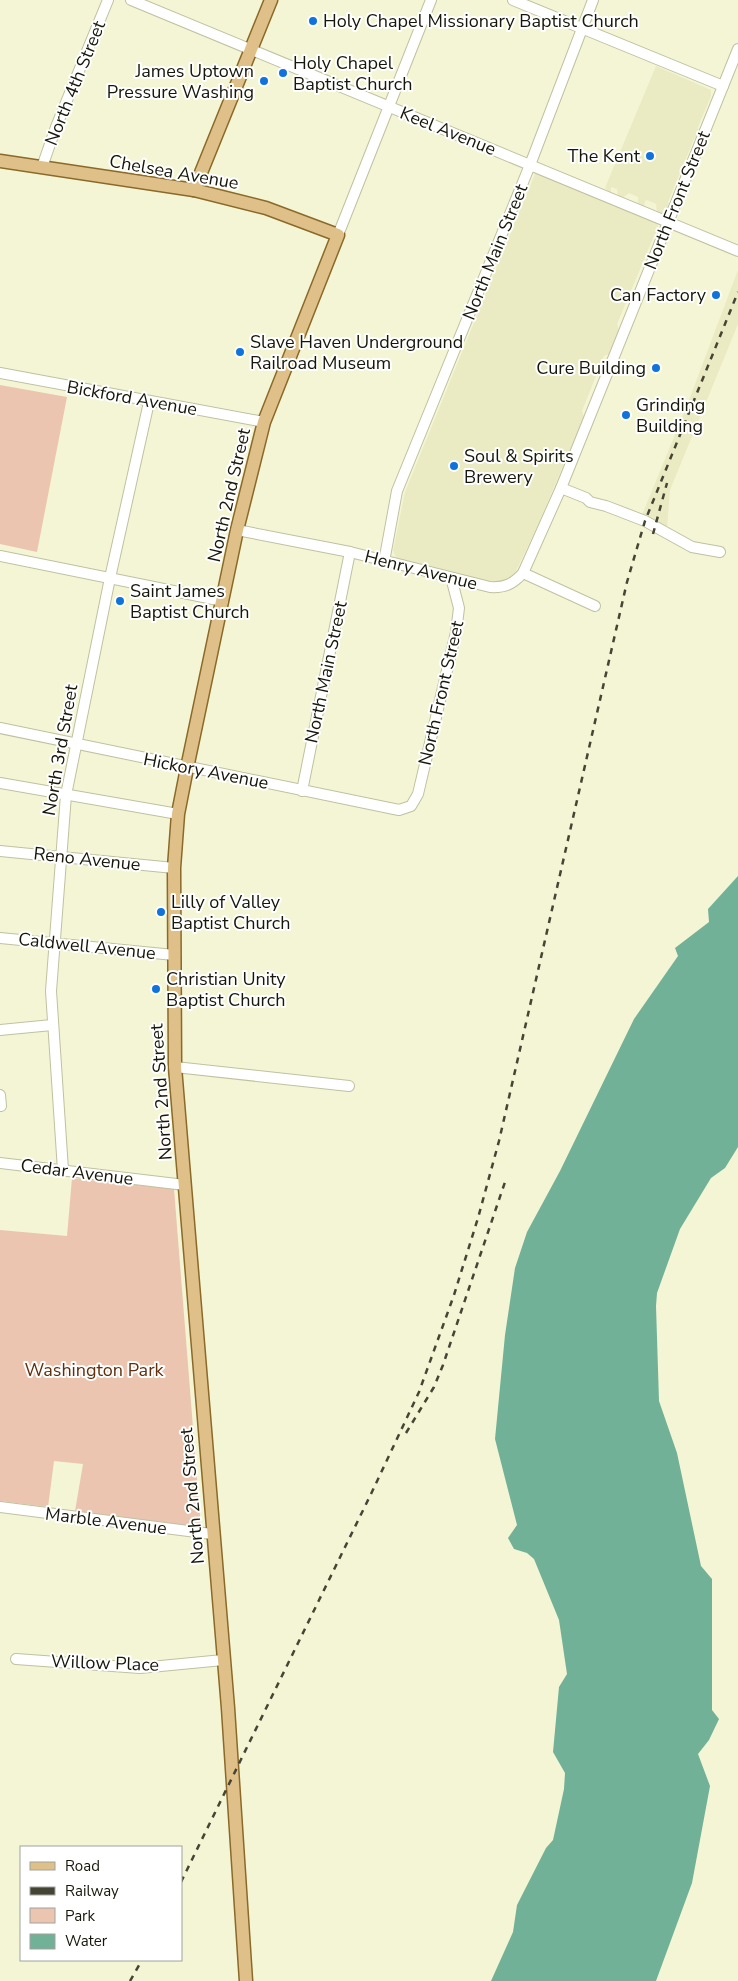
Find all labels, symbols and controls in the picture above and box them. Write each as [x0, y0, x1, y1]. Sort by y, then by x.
place label: Holy Chapel Missionary Baptist Church [323, 9, 639, 33]
marker: Holy Chapel Missionary Baptist Church [307, 15, 319, 27]
street label: North 4th Street [39, 16, 111, 149]
place label: Holy Chapel Baptist Church [293, 51, 412, 96]
place label: James Uptown Pressure Washing [107, 59, 254, 104]
marker: Holy Chapel Baptist Church [277, 67, 289, 79]
marker: James Uptown Pressure Washing [258, 75, 270, 87]
street label: Keel Avenue [396, 101, 500, 161]
street label: North Front Street [638, 126, 716, 273]
place label: The Kent [568, 144, 641, 168]
street label: Chelsea Avenue [108, 149, 240, 195]
marker: The Kent [644, 150, 656, 162]
street label: North Main Street [457, 180, 533, 323]
place label: Can Factory [610, 283, 707, 307]
marker: Can Factory [710, 289, 722, 301]
place label: Slave Haven Underground Railroad Museum [250, 330, 463, 375]
marker: Slave Haven Underground Railroad Museum [234, 346, 246, 358]
place label: Cure Building [536, 356, 646, 380]
marker: Cure Building [650, 362, 662, 374]
street label: Bickford Avenue [65, 375, 199, 421]
place label: Grinding Building [636, 393, 705, 438]
marker: Grinding Building [620, 409, 632, 421]
street label: North 2nd Street [202, 425, 256, 564]
place label: Soul & Spirits Brewery [464, 444, 574, 489]
marker: Soul & Spirits Brewery [448, 460, 460, 472]
street label: Henry Avenue [362, 544, 480, 596]
place label: Saint James Baptist Church [130, 579, 249, 624]
marker: Saint James Baptist Church [114, 595, 126, 607]
street label: North Main Street [299, 598, 353, 745]
street label: North Front Street [413, 618, 469, 768]
street label: North 3rd Street [37, 682, 83, 817]
street label: Hickory Avenue [141, 747, 271, 795]
street label: Reno Avenue [32, 841, 142, 877]
place label: Lilly of Valley Baptist Church [171, 890, 290, 935]
marker: Lilly of Valley Baptist Church [155, 906, 167, 918]
street label: Caldwell Avenue [17, 927, 157, 965]
place label: Christian Unity Baptist Church [166, 967, 286, 1012]
marker: Christian Unity Baptist Church [150, 983, 162, 995]
street label: North 2nd Street [144, 1022, 178, 1161]
street label: Cedar Avenue [19, 1153, 135, 1191]
park label: Washington Park [24, 1358, 165, 1382]
street label: North 2nd Street [174, 1426, 210, 1565]
street label: Marble Avenue [44, 1502, 168, 1540]
street label: Willow Place [51, 1649, 159, 1677]
legend [20, 1846, 182, 1961]
text: Road [65, 1856, 100, 1876]
text: Railway [65, 1881, 119, 1901]
text: Park [65, 1906, 95, 1926]
text: Water [65, 1931, 108, 1951]

